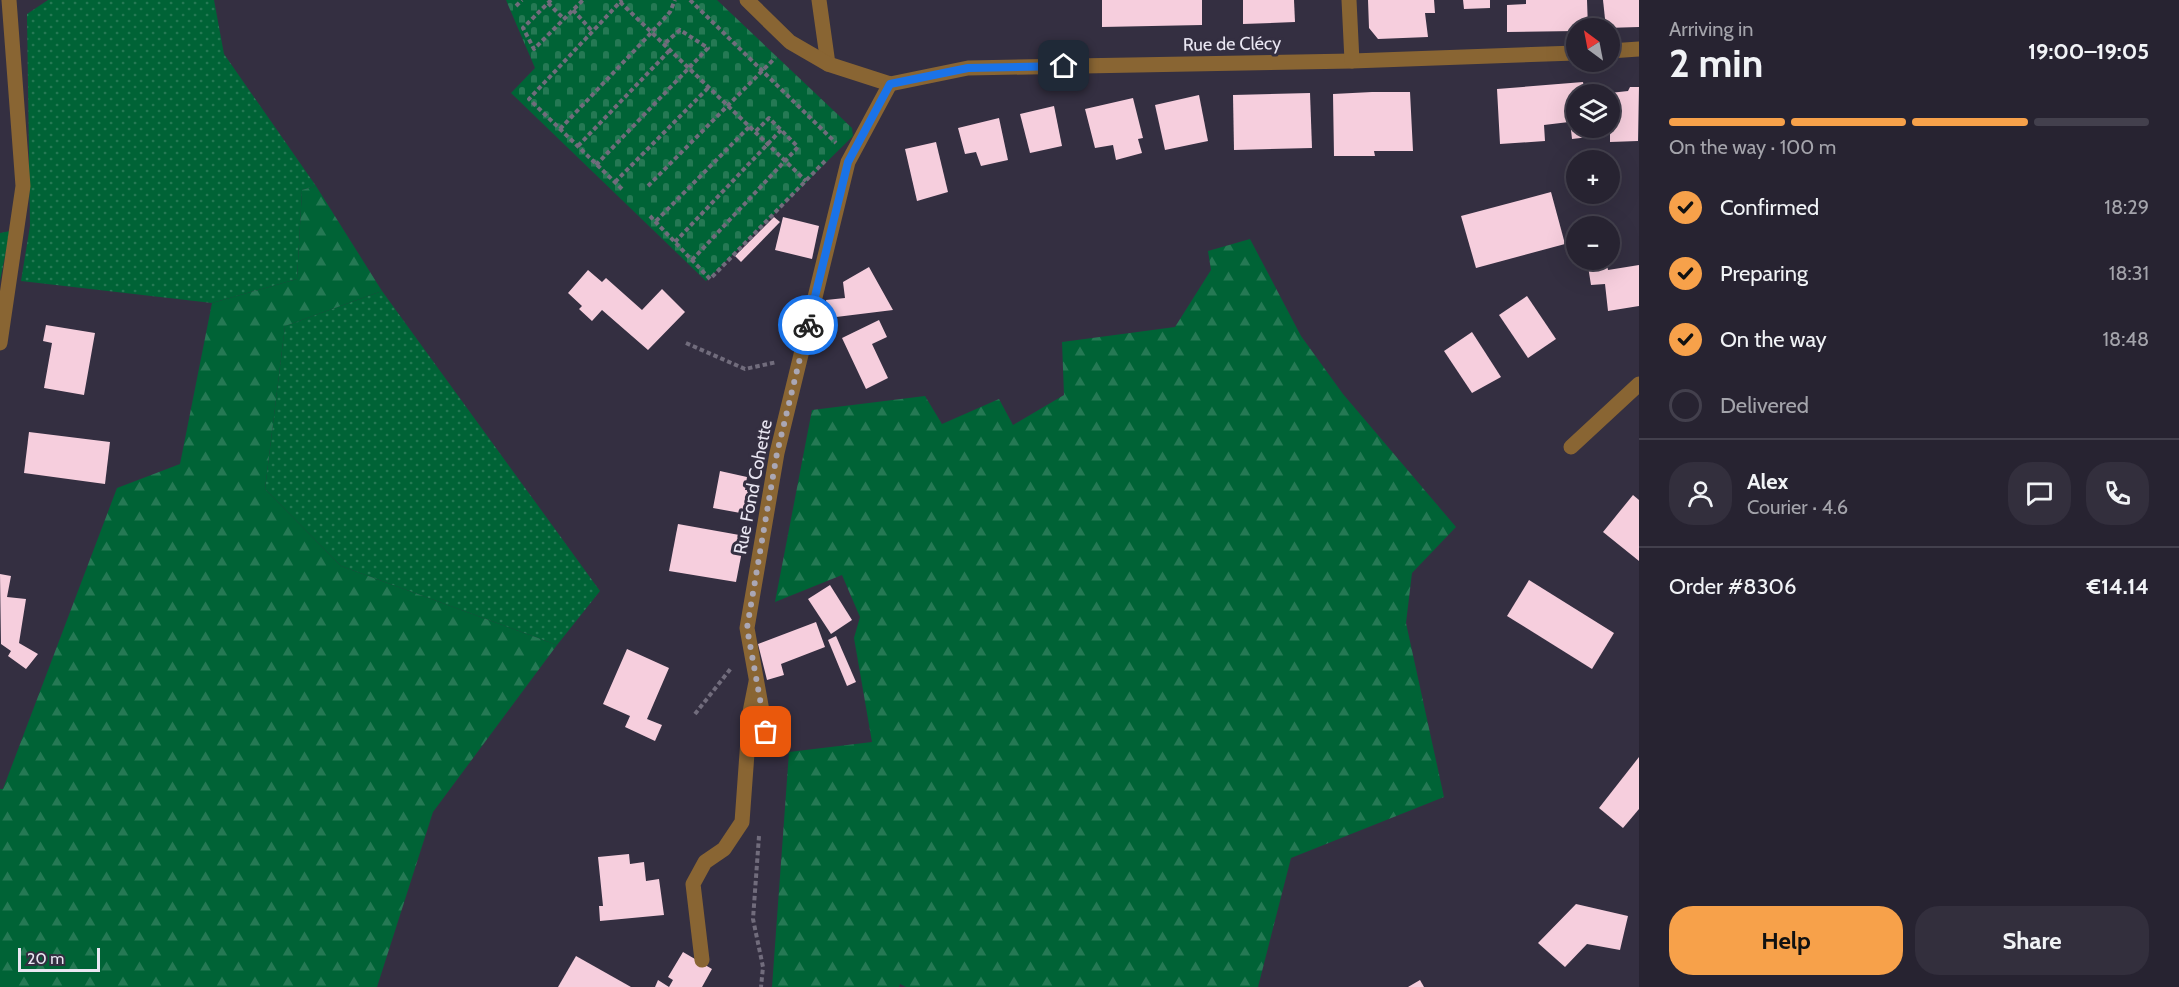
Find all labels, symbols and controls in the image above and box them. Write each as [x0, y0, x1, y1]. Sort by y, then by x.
text: Arriving in [1669, 17, 1753, 41]
north arrow [1566, 18, 1620, 72]
map controls [1566, 18, 1620, 270]
street label: Rue de Clécy [1183, 32, 1281, 56]
text: 19:00–19:05 [2028, 38, 2149, 65]
text: 2 min [1669, 39, 1763, 87]
pin [1038, 40, 1089, 91]
icon: home [1047, 49, 1080, 82]
button: layers [1566, 84, 1620, 138]
text: On the way · 100 m [1669, 135, 1836, 159]
button: + [1566, 150, 1620, 204]
icon: check [1669, 191, 1702, 224]
text: Confirmed [1720, 194, 1819, 221]
text: 18:29 [2104, 195, 2149, 219]
button: − [1566, 216, 1620, 270]
icon: check [1669, 257, 1702, 290]
text: Preparing [1720, 260, 1808, 287]
text: 18:31 [2109, 261, 2149, 285]
courier [778, 295, 838, 355]
icon: bike [792, 309, 825, 342]
icon: check [1669, 323, 1702, 356]
text: On the way [1720, 326, 1827, 353]
text: 18:48 [2103, 327, 2149, 351]
text: Delivered [1720, 392, 1809, 419]
street label: Rue Fond Cohette [729, 418, 777, 556]
button: person [1669, 462, 1732, 525]
button: chat [2008, 462, 2071, 525]
button: phone [2086, 462, 2149, 525]
text: Alex [1747, 468, 1788, 495]
text: Courier · 4.6 [1747, 495, 1848, 519]
text: Order #8306 [1669, 573, 1796, 600]
text: €14.14 [2087, 573, 2149, 600]
pin [740, 706, 791, 757]
icon: bag [749, 715, 782, 748]
button: Help [1669, 906, 1903, 975]
button: Share [1915, 906, 2149, 975]
scale bar [18, 945, 100, 972]
text: 20 m [27, 949, 64, 968]

